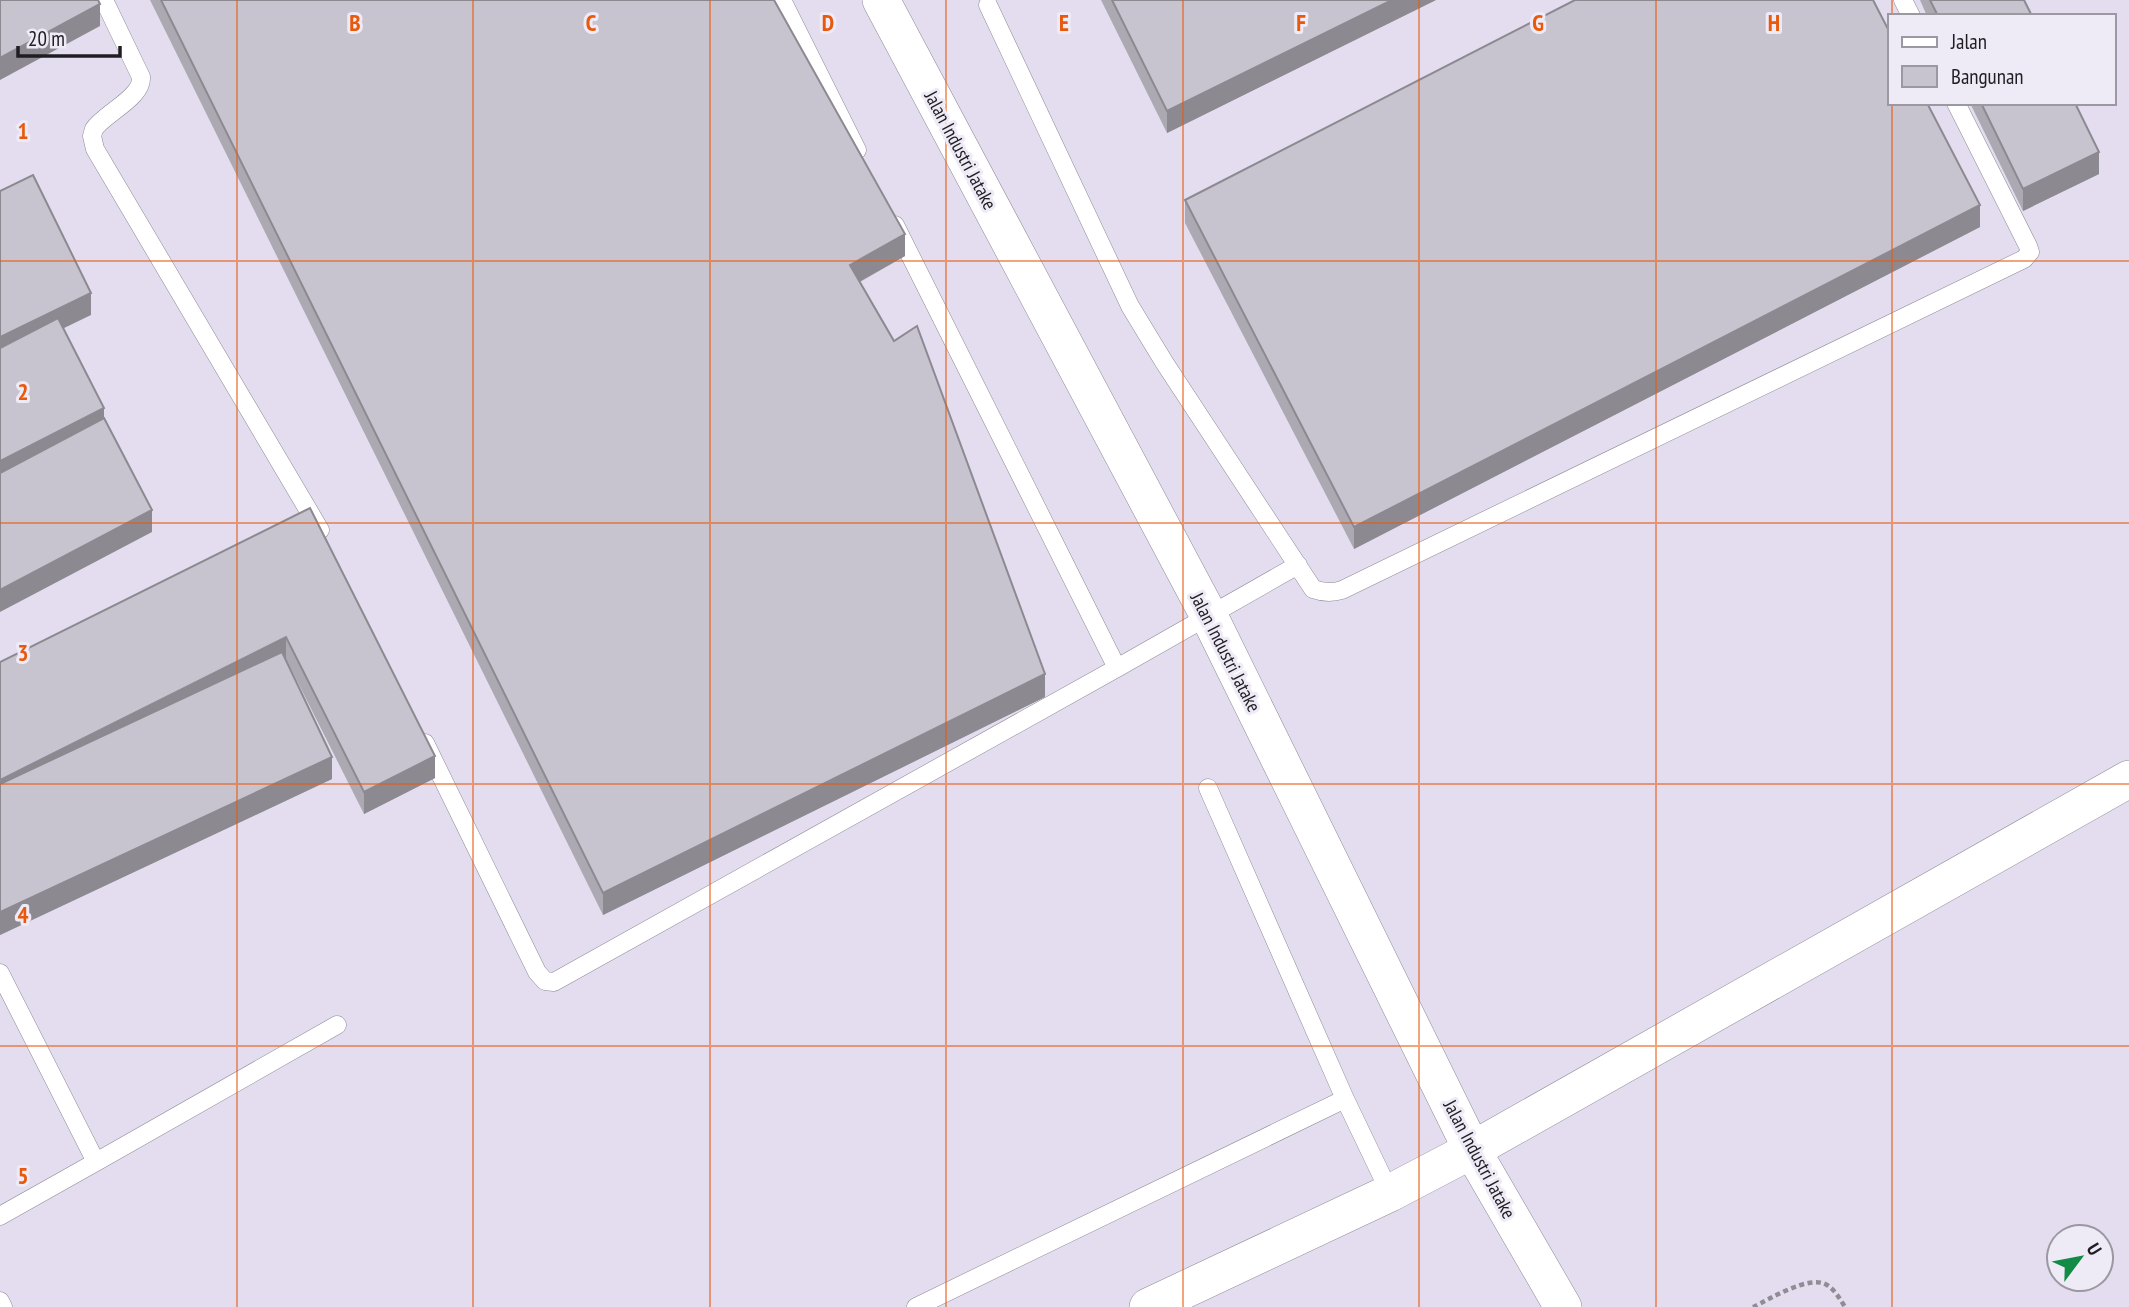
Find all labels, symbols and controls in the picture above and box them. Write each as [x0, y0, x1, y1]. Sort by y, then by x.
text: B [349, 8, 361, 37]
text: C [586, 8, 597, 37]
text: D [822, 8, 834, 37]
text: E [1059, 8, 1069, 37]
text: F [1296, 8, 1306, 37]
text: G [1532, 8, 1544, 37]
text: H [1768, 8, 1780, 37]
scale bar [18, 14, 119, 58]
legend [1888, 14, 2115, 105]
text: 20 m [28, 25, 65, 52]
text: Jalan [1950, 28, 1987, 55]
text: Bangunan [1951, 63, 2024, 90]
street label: Jalan Industri Jatake [919, 86, 1002, 214]
text: 1 [18, 116, 29, 145]
text: 2 [18, 377, 29, 406]
street label: Jalan Industri Jatake [1185, 587, 1266, 716]
text: 3 [18, 638, 29, 667]
text: 4 [18, 900, 29, 929]
street label: Jalan Industri Jatake [1438, 1095, 1521, 1223]
text: 5 [18, 1161, 29, 1190]
north arrow [2045, 1223, 2115, 1293]
text: U [2082, 1238, 2107, 1260]

